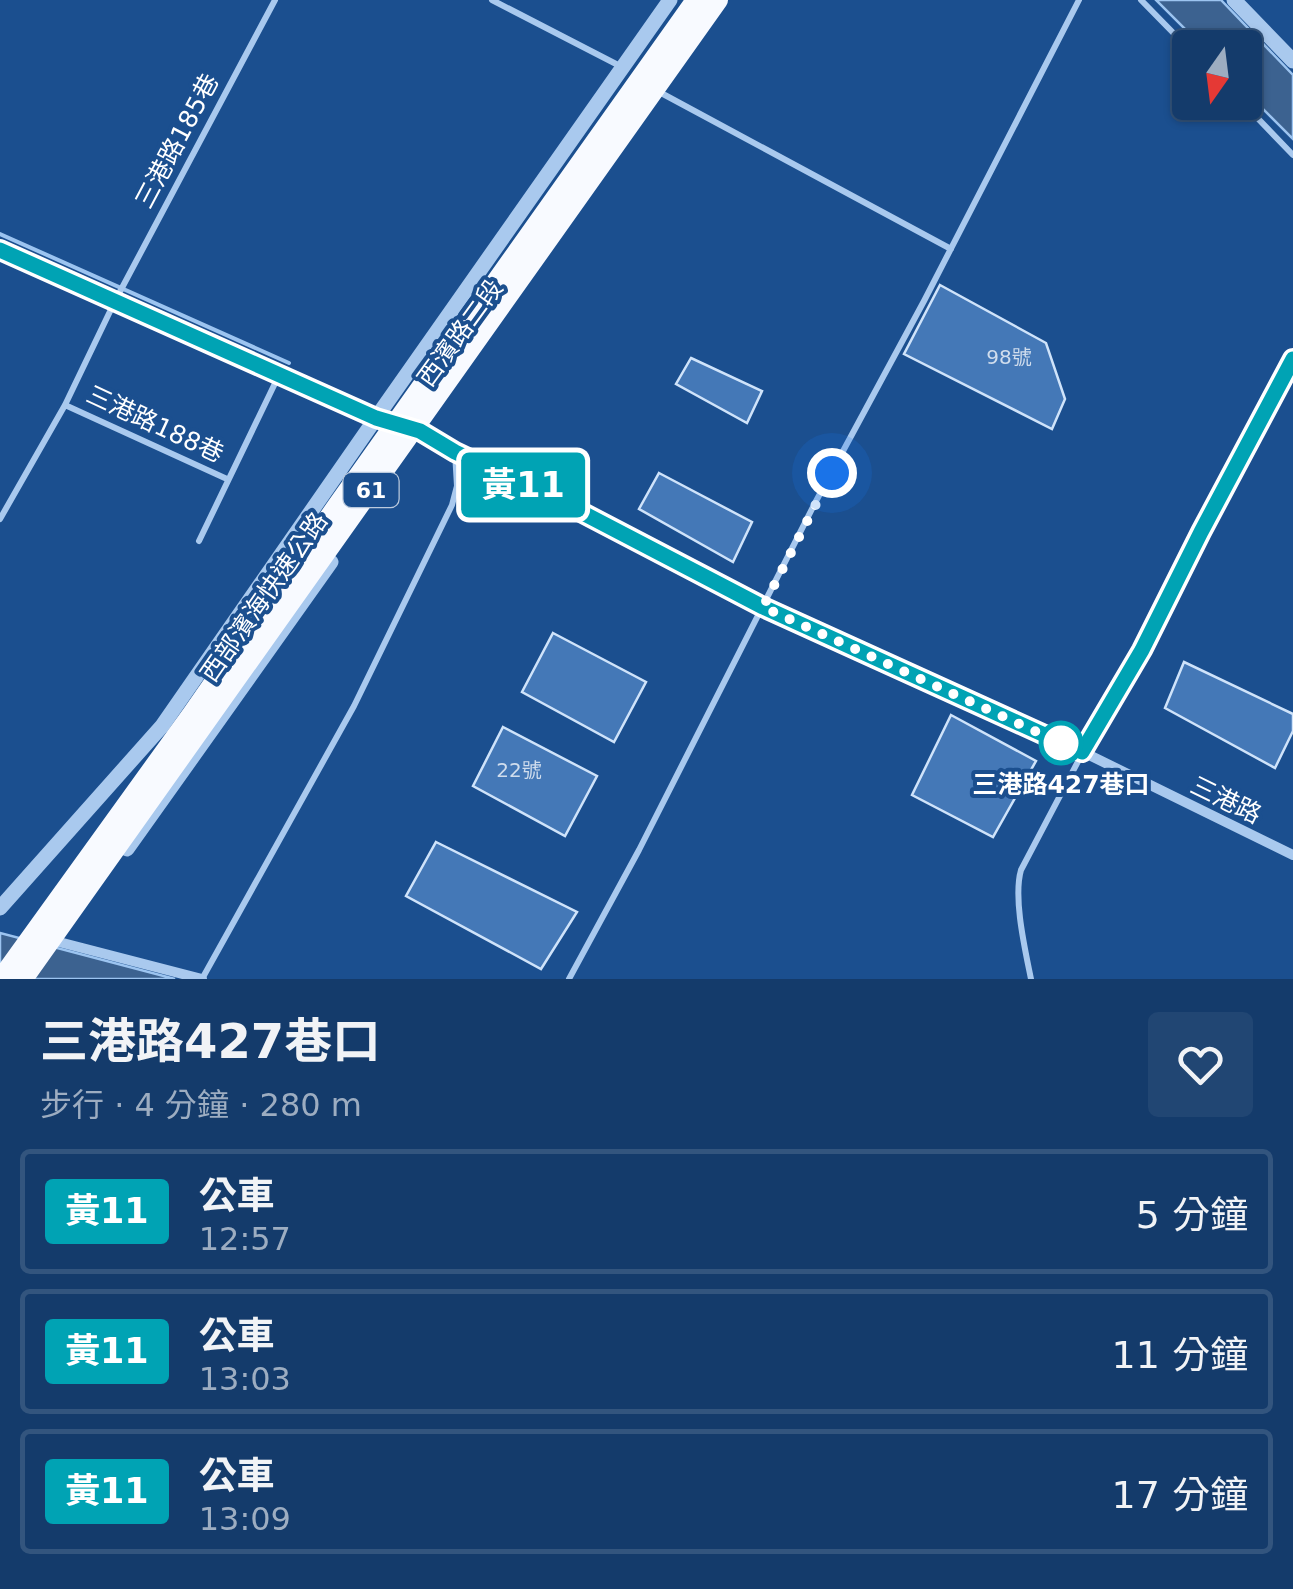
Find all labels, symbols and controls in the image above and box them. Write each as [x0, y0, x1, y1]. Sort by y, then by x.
north arrow [1172, 30, 1262, 120]
map controls [1172, 30, 1262, 120]
street label: 三港路185巷 [130, 69, 224, 213]
street label: 西濱路二段 [412, 274, 508, 392]
house number: 98號 [986, 345, 1032, 369]
street label: 三港路188巷 [82, 380, 228, 468]
your location [807, 448, 857, 498]
line badge: 黃11 [466, 452, 580, 518]
text: 黃11 [481, 465, 565, 505]
road number: 61 [344, 473, 398, 507]
street label: 西部濱海快速公路 [195, 507, 333, 687]
marker: 三港路427巷口 [1040, 722, 1082, 764]
house number: 22號 [496, 758, 542, 782]
place label: 三港路427巷口 [972, 770, 1150, 799]
street label: 三港路 [1186, 771, 1266, 829]
button: heart [1148, 1012, 1253, 1117]
text: 三港路427巷口 [40, 1013, 380, 1069]
text: 步行 · 4 分鐘 · 280 m [40, 1086, 362, 1124]
text: 公車 [199, 1174, 275, 1218]
text: 黃11 [65, 1191, 149, 1231]
text: 5 分鐘 [1136, 1193, 1248, 1237]
text: 12:57 [199, 1220, 291, 1258]
text: 公車 [199, 1314, 275, 1358]
text: 黃11 [65, 1331, 149, 1371]
text: 11 分鐘 [1112, 1333, 1248, 1377]
text: 13:03 [199, 1360, 291, 1398]
text: 公車 [199, 1454, 275, 1498]
text: 黃11 [65, 1471, 149, 1511]
text: 17 分鐘 [1112, 1473, 1248, 1517]
text: 13:09 [199, 1500, 291, 1538]

